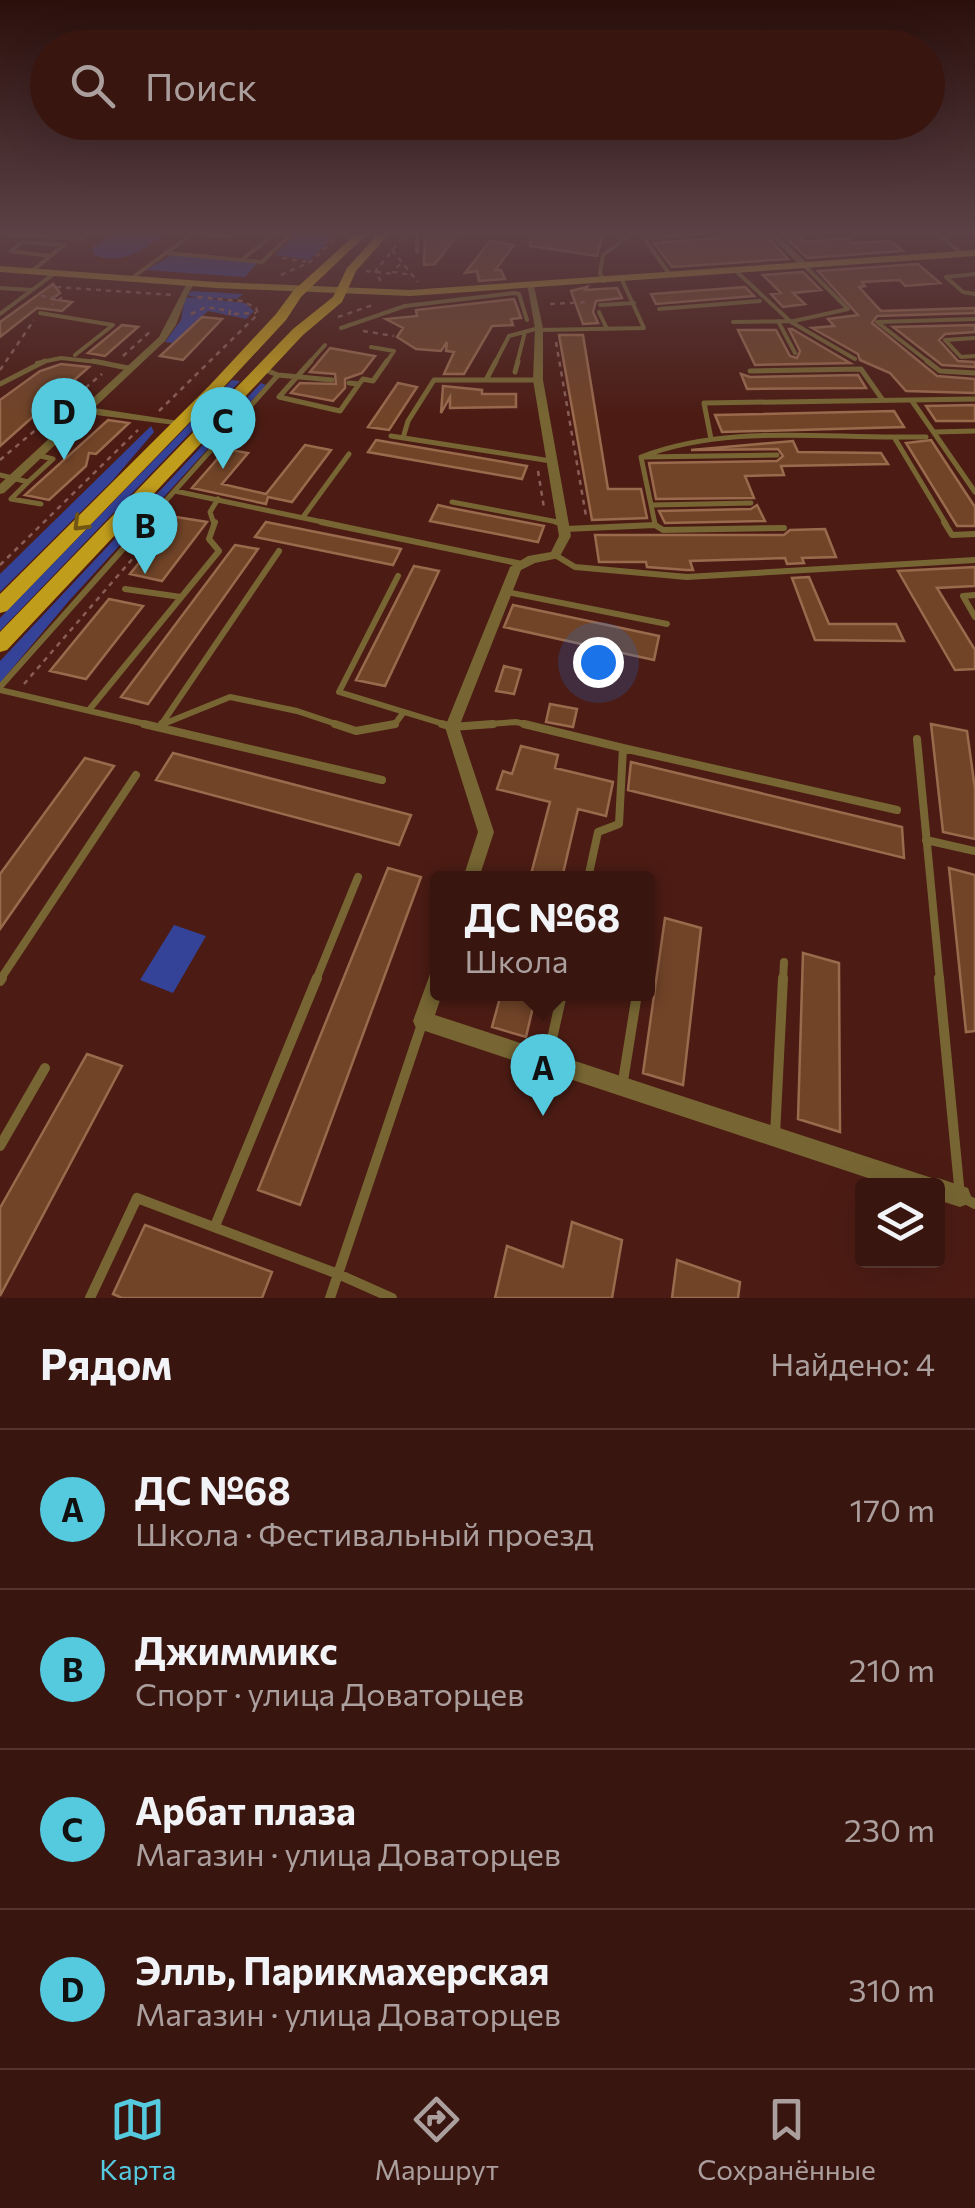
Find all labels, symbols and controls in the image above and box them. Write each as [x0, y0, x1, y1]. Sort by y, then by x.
search box [30, 30, 945, 140]
icon: search [65, 58, 120, 113]
text: Поиск [145, 62, 257, 109]
pin: D [32, 378, 96, 460]
pin: C [190, 386, 256, 469]
pin: B [112, 492, 178, 574]
one-way arrow [74, 513, 92, 531]
your location [573, 637, 624, 688]
popup [430, 871, 655, 1001]
text: ДС №68 [465, 893, 620, 940]
text: Школа [465, 940, 568, 980]
pin: A [510, 1034, 576, 1116]
map controls [855, 1178, 945, 1268]
button: layers [855, 1178, 945, 1268]
text: Рядом [40, 1337, 172, 1389]
text: Найдено: 4 [770, 1343, 935, 1383]
text: ДС №68 [135, 1466, 291, 1513]
text: A [61, 1489, 84, 1529]
text: 170 m [850, 1489, 935, 1529]
text: Школа · Фестивальный проезд [135, 1513, 594, 1553]
text: Джиммикс [135, 1626, 338, 1673]
text: B [62, 1649, 83, 1689]
text: 210 m [849, 1649, 935, 1689]
text: Спорт · улица Доваторцев [135, 1673, 524, 1713]
text: Арбат плаза [135, 1786, 356, 1833]
text: C [62, 1809, 83, 1849]
text: 230 m [844, 1809, 935, 1849]
text: Магазин · улица Доваторцев [135, 1833, 561, 1873]
text: Элль, Парикмахерская [135, 1946, 549, 1993]
text: D [61, 1969, 84, 2009]
text: 310 m [848, 1969, 935, 2009]
text: Магазин · улица Доваторцев [135, 1993, 561, 2033]
tab: Карта [99, 2092, 176, 2186]
tab: Маршрут [375, 2092, 499, 2186]
tab: Сохранённые [697, 2092, 876, 2186]

